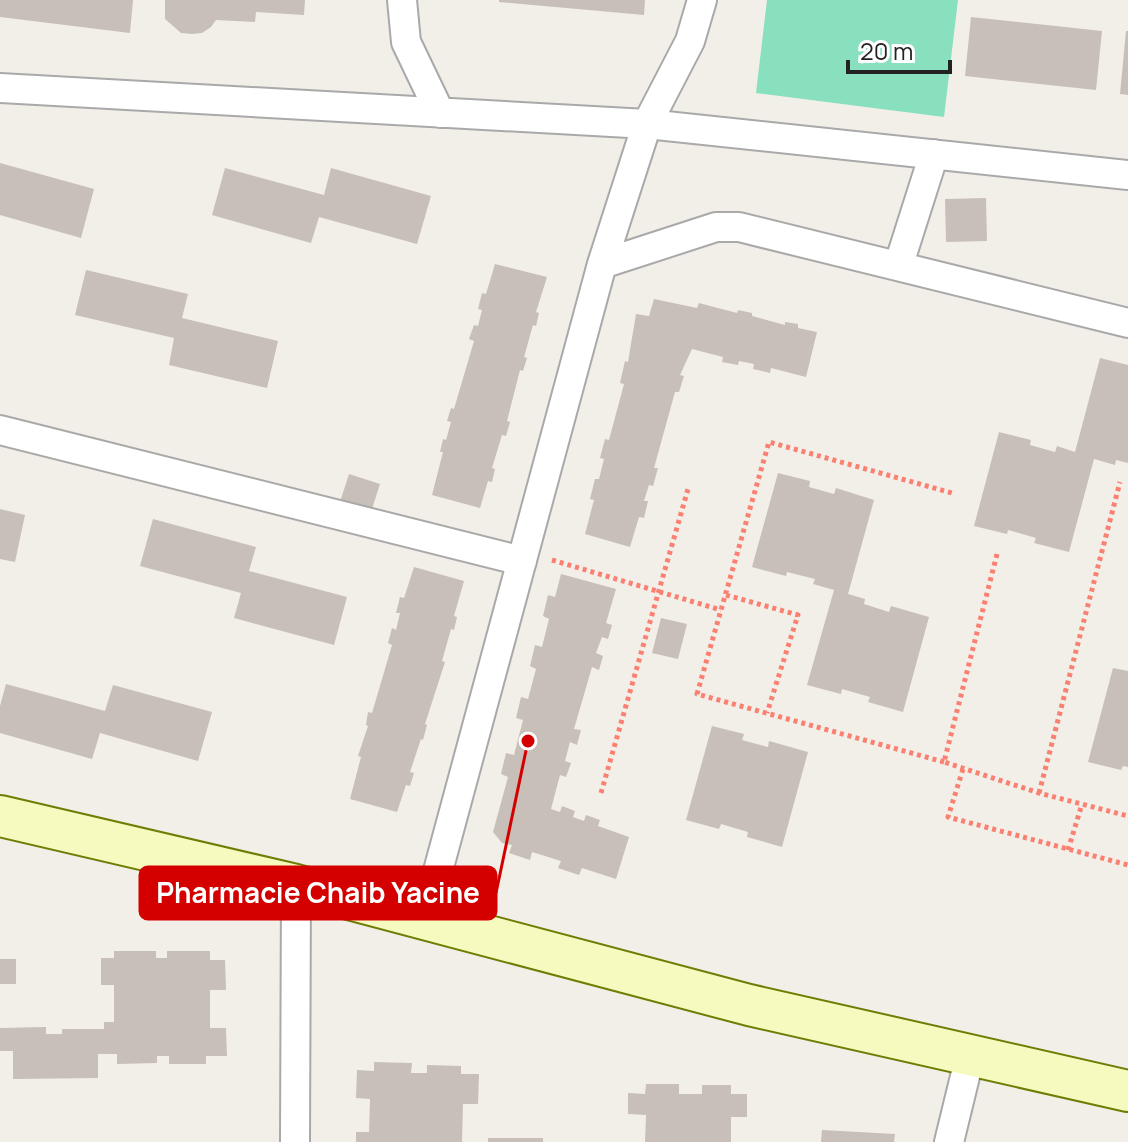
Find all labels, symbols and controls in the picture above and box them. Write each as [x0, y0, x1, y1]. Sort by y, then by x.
scale bar [848, 24, 950, 74]
text: 20 m [860, 34, 913, 67]
callout: Pharmacie Chaib Yacine [140, 867, 496, 919]
text: Pharmacie Chaib Yacine [156, 873, 480, 911]

